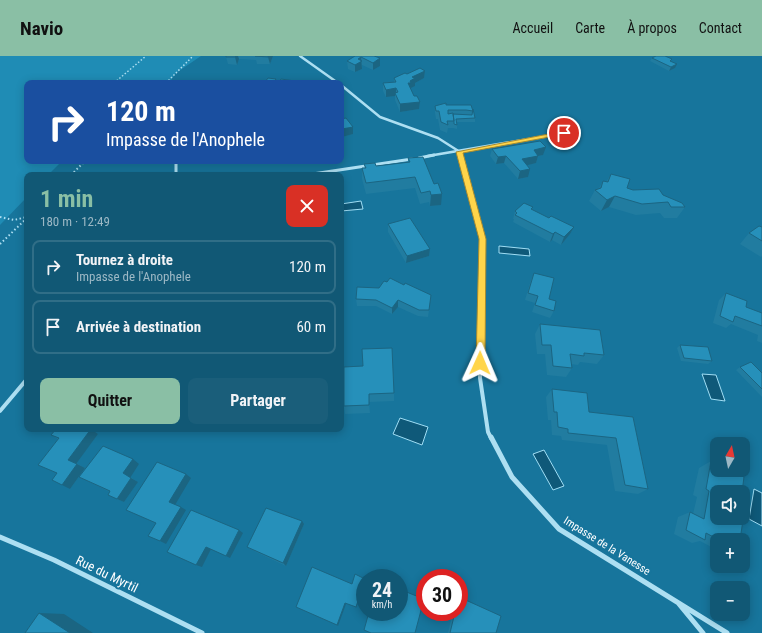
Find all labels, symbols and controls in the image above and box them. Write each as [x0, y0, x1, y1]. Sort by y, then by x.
text: Navio [20, 17, 63, 40]
text: Accueil [512, 20, 553, 36]
text: Carte [575, 20, 605, 36]
text: À propos [627, 20, 677, 36]
text: Contact [699, 20, 742, 36]
text: 120 m [106, 95, 176, 128]
icon: right [40, 96, 92, 148]
pin [547, 116, 581, 150]
icon: arrive [553, 122, 575, 144]
text: Impasse de l'Anophele [106, 129, 265, 150]
text: 1 min [40, 185, 93, 213]
button: close [286, 185, 328, 227]
text: 180 m · 12:49 [40, 214, 110, 229]
text: Tournez à droite [76, 251, 173, 269]
icon: right [42, 256, 64, 278]
text: 120 m [289, 258, 326, 276]
text: Impasse de l'Anophele [76, 269, 191, 284]
icon: arrive [42, 316, 64, 338]
text: Arrivée à destination [76, 318, 201, 336]
text: 60 m [296, 318, 326, 336]
position arrow [459, 342, 501, 384]
button: Quitter [40, 378, 180, 424]
button: Partager [188, 378, 328, 424]
north arrow [710, 437, 750, 477]
map controls [710, 437, 750, 621]
button: sound [710, 485, 750, 525]
street label: Impasse de la Vanesse [561, 514, 653, 578]
button: + [710, 533, 750, 573]
street label: Rue du Myrtil [73, 553, 141, 595]
speed limit sign: 30 [416, 569, 468, 621]
text: 24 [372, 578, 392, 602]
button: − [710, 581, 750, 621]
text: km/h [372, 599, 392, 610]

